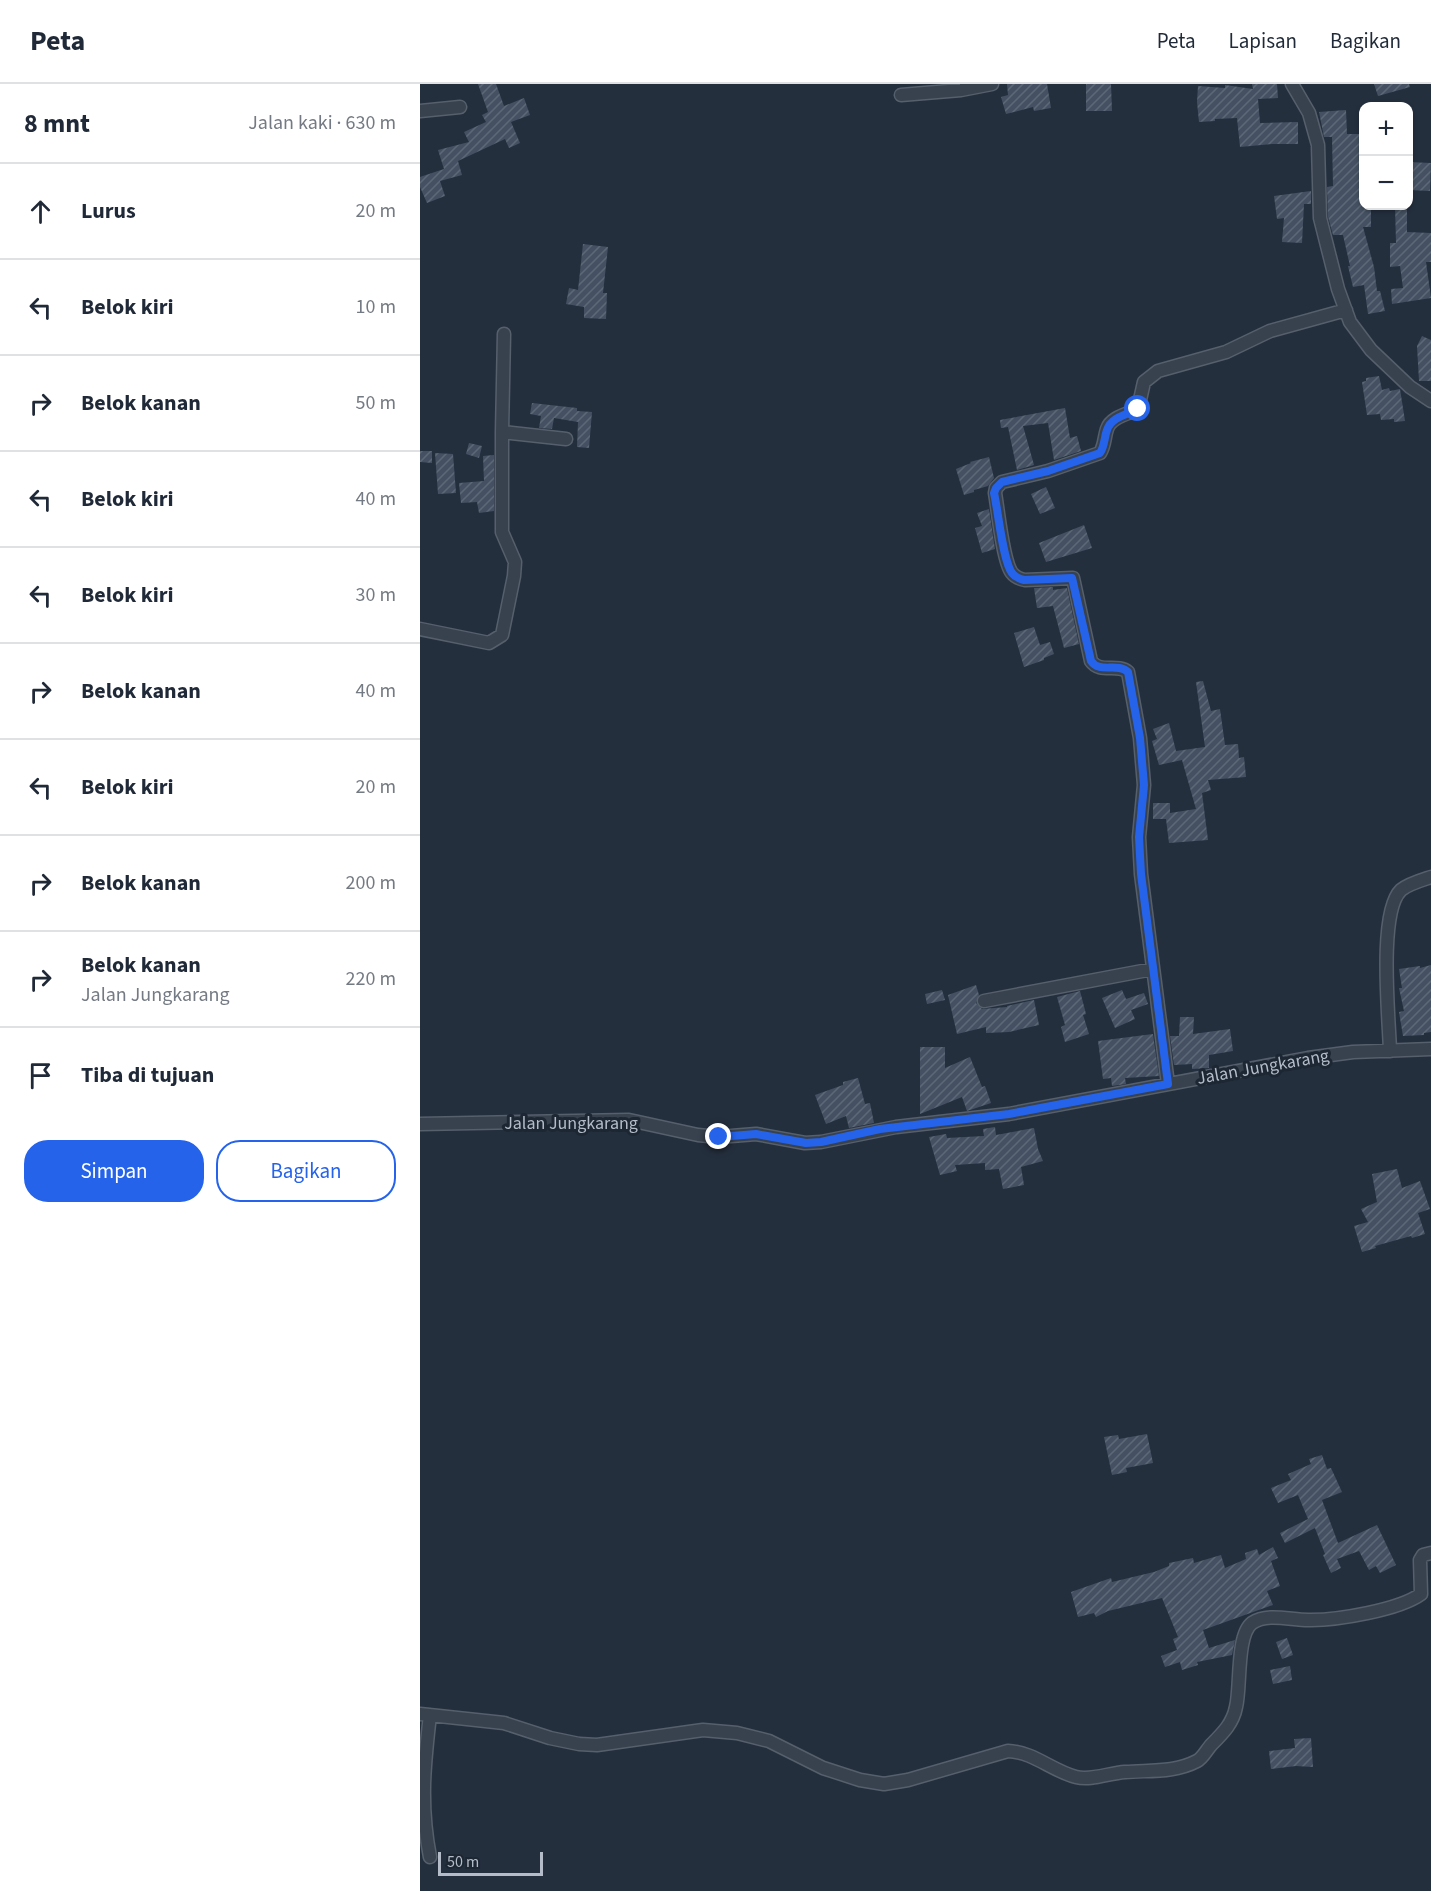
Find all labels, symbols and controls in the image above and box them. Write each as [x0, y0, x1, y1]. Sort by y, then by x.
text: Peta [30, 21, 85, 61]
text: Peta [1157, 26, 1196, 56]
text: Lapisan [1229, 26, 1297, 56]
text: Bagikan [1330, 26, 1401, 56]
map controls [1359, 102, 1413, 210]
button: + [1359, 102, 1413, 156]
text: 8 mnt [24, 105, 90, 142]
text: Jalan kaki · 630 m [248, 109, 396, 137]
button: − [1359, 156, 1413, 210]
icon: ahead [24, 195, 57, 228]
text: Lurus [81, 195, 136, 227]
text: 20 m [356, 197, 396, 225]
icon: left [24, 291, 57, 324]
text: Belok kiri [81, 291, 174, 323]
text: 10 m [356, 293, 396, 321]
icon: right [24, 387, 57, 420]
text: Belok kanan [81, 387, 201, 419]
text: 50 m [356, 389, 396, 417]
route start [1124, 395, 1150, 421]
icon: left [24, 483, 57, 516]
text: Belok kiri [81, 483, 174, 515]
text: 40 m [356, 485, 396, 513]
icon: left [24, 579, 57, 612]
text: Belok kiri [81, 579, 174, 611]
text: 30 m [356, 581, 396, 609]
icon: right [24, 675, 57, 708]
text: Belok kanan [81, 675, 201, 707]
text: 40 m [356, 677, 396, 705]
icon: left [24, 771, 57, 804]
text: Belok kiri [81, 771, 174, 803]
text: 20 m [356, 773, 396, 801]
icon: right [24, 867, 57, 900]
text: Belok kanan [81, 867, 201, 899]
text: 200 m [346, 869, 396, 897]
text: Belok kanan [81, 949, 201, 981]
icon: right [24, 963, 57, 996]
text: 220 m [346, 965, 396, 993]
text: Jalan Jungkarang [81, 981, 230, 1009]
street label: Jalan Jungkarang [1195, 1043, 1331, 1091]
icon: arrive [24, 1059, 57, 1092]
text: Tiba di tujuan [81, 1059, 214, 1091]
street label: Jalan Jungkarang [504, 1111, 638, 1136]
route end [705, 1123, 731, 1149]
button: Simpan [24, 1140, 204, 1202]
button: Bagikan [216, 1140, 396, 1202]
scale bar [438, 1849, 543, 1876]
text: 50 m [447, 1851, 479, 1873]

